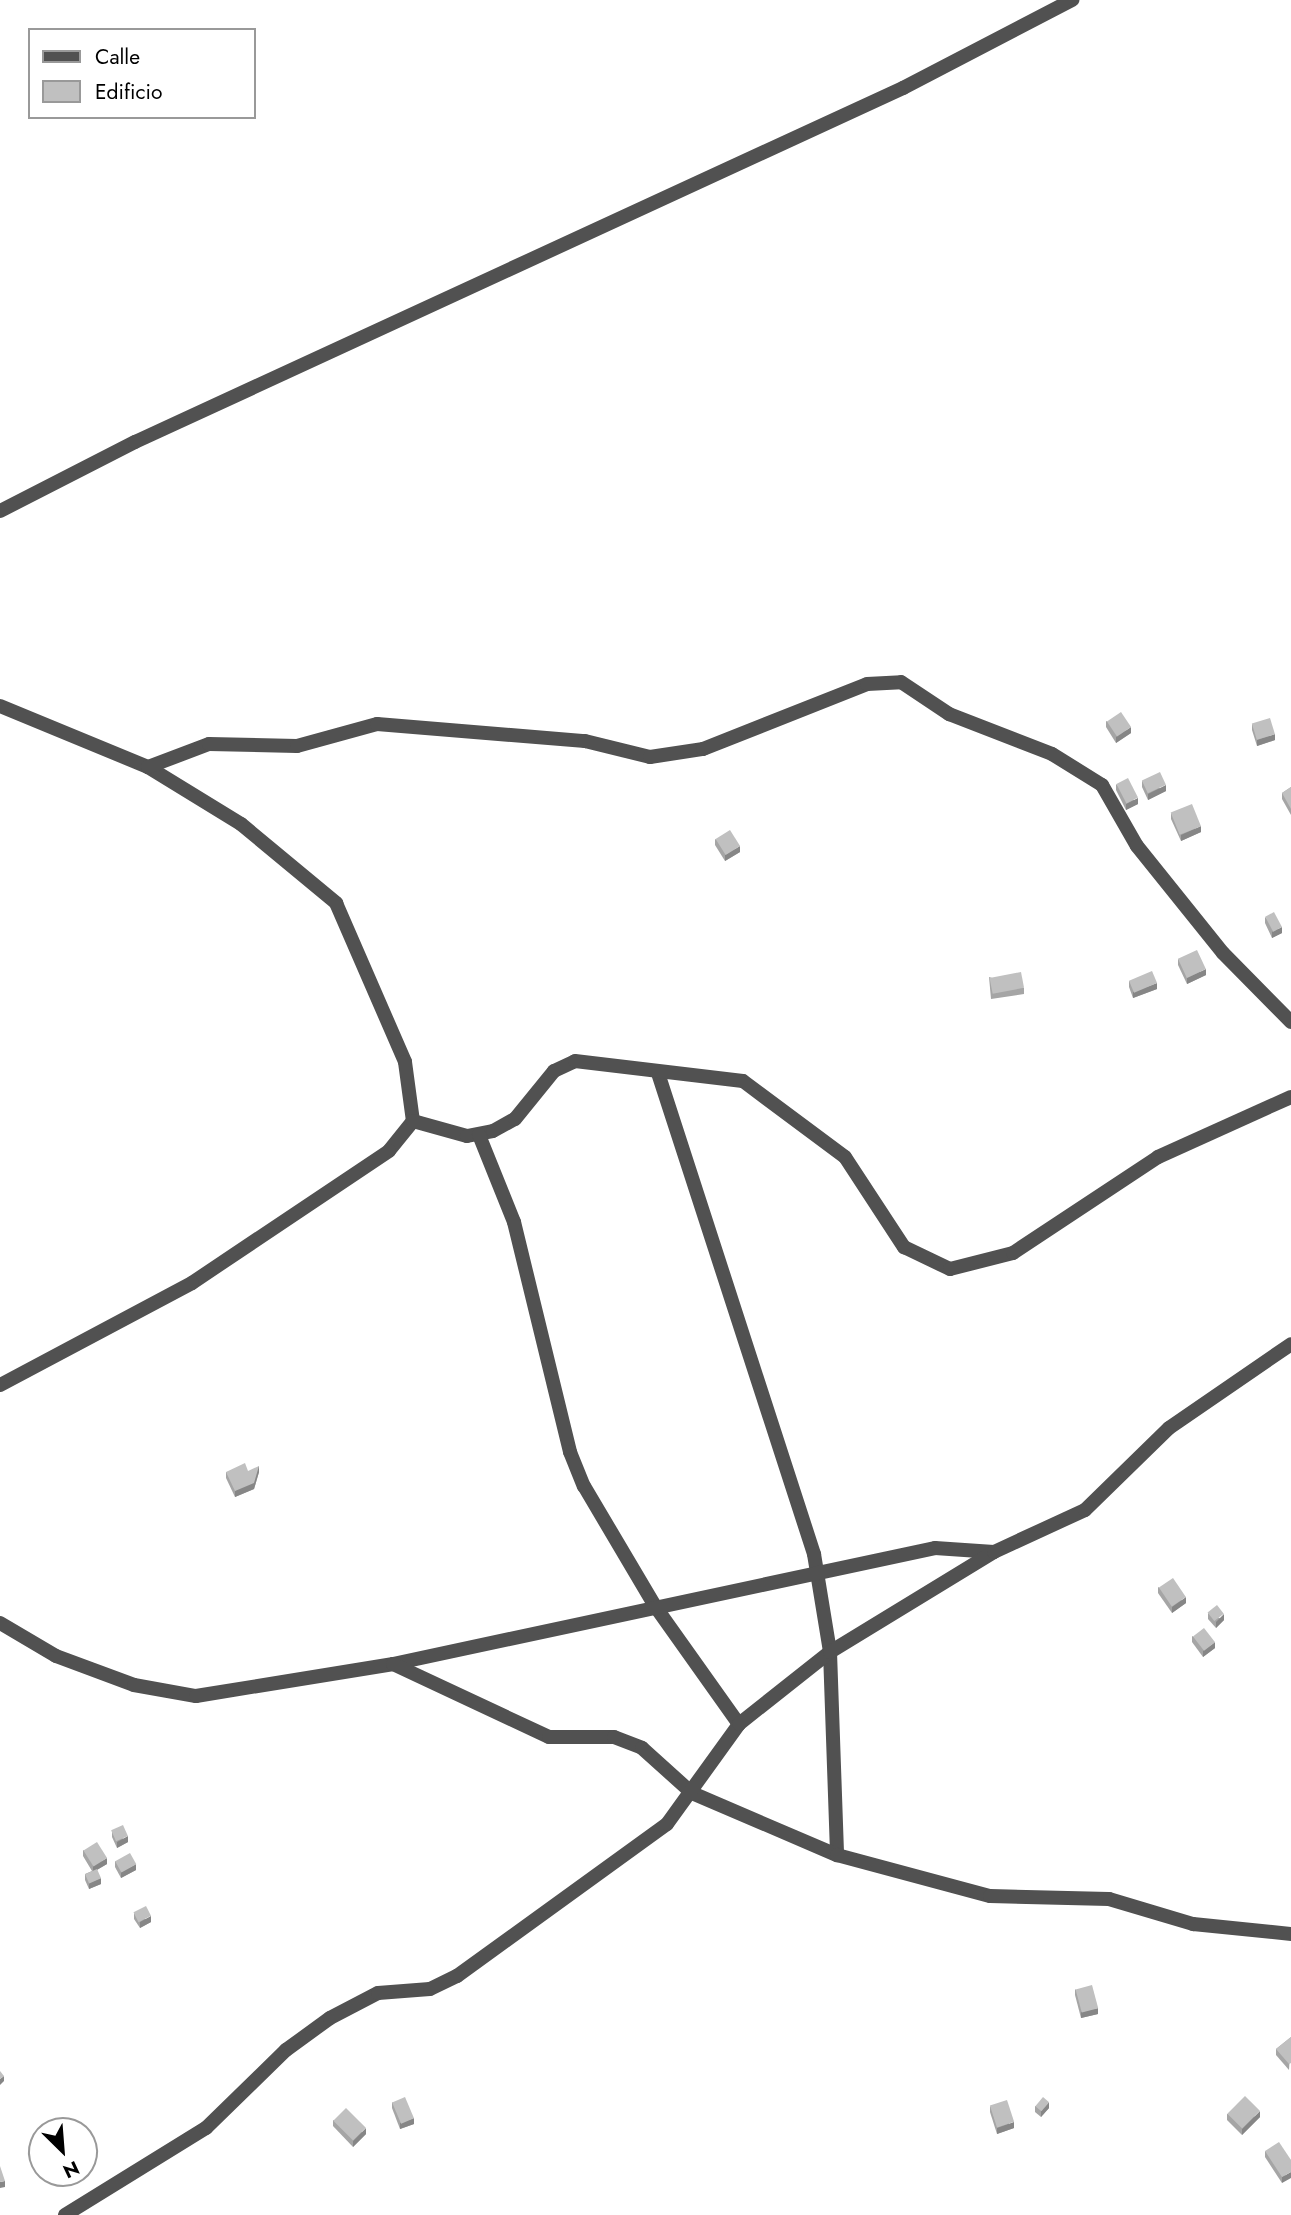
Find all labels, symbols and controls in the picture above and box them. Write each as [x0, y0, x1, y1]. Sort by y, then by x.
legend [28, 28, 256, 119]
text: Calle [95, 42, 140, 72]
text: Edificio [95, 77, 162, 107]
north arrow [28, 2117, 98, 2187]
text: N [59, 2154, 84, 2185]

